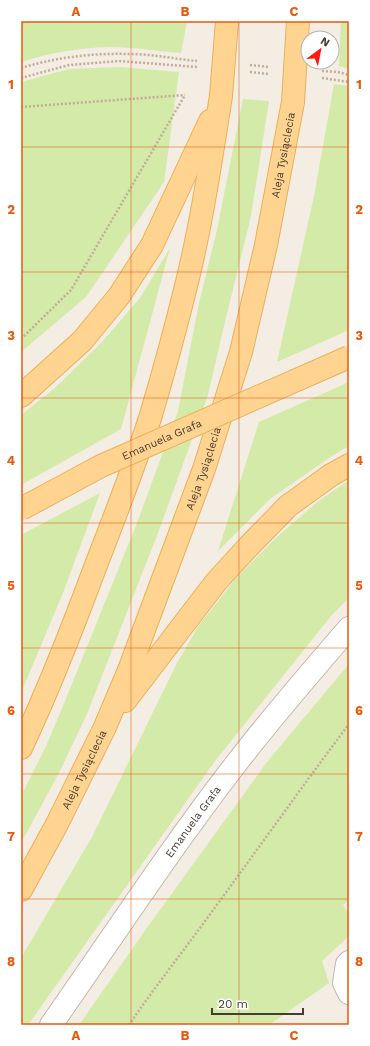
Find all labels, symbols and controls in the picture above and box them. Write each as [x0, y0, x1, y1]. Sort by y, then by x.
text: A [72, 4, 81, 19]
text: B [181, 4, 190, 19]
text: C [290, 4, 299, 19]
north arrow [300, 30, 340, 70]
text: N [318, 34, 332, 50]
text: 1 [8, 77, 14, 92]
text: 1 [356, 77, 362, 92]
street label: Aleja Tysiąclecia [269, 111, 298, 199]
text: 2 [7, 202, 15, 217]
text: 2 [355, 202, 363, 217]
text: 3 [7, 328, 15, 343]
text: 3 [355, 328, 363, 343]
street label: Emanuela Grafa [120, 417, 204, 463]
street label: Aleja Tysiąclecia [183, 426, 224, 512]
text: 4 [7, 453, 16, 468]
text: 4 [355, 453, 364, 468]
text: 5 [7, 578, 15, 593]
text: 5 [355, 578, 363, 593]
text: 6 [7, 703, 15, 718]
text: 6 [355, 703, 363, 718]
street label: Aleja Tysiąclecia [59, 728, 110, 812]
street label: Emanuela Grafa [163, 783, 224, 860]
text: 7 [7, 829, 15, 844]
text: 7 [355, 829, 363, 844]
text: 8 [7, 954, 15, 969]
text: 8 [355, 954, 363, 969]
scale bar [212, 990, 303, 1016]
text: 20 m [218, 997, 248, 1011]
text: A [72, 1028, 81, 1043]
text: B [181, 1028, 190, 1043]
text: C [290, 1028, 299, 1043]

